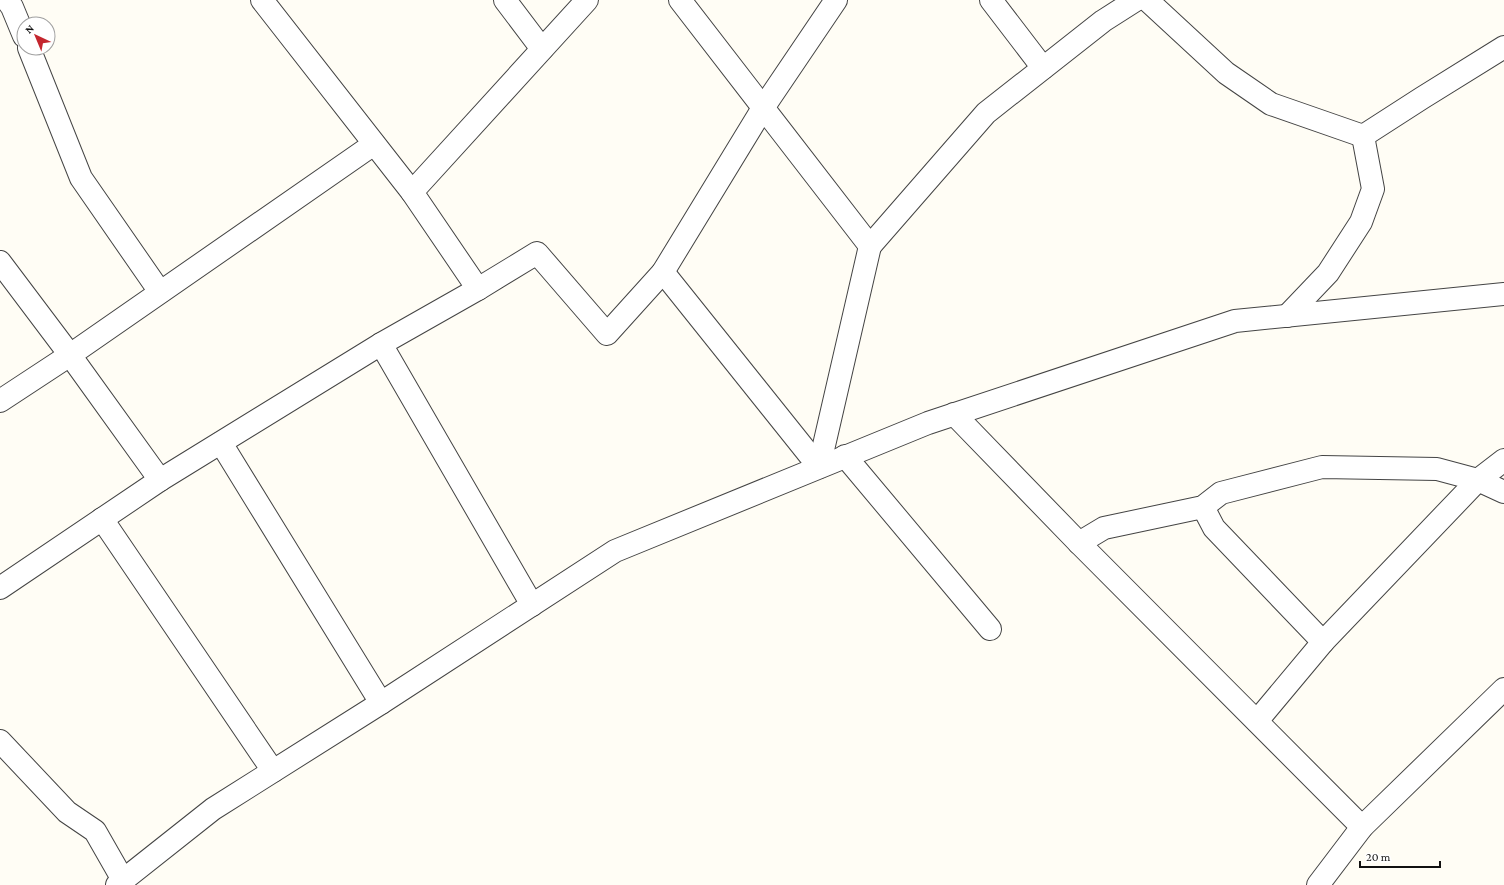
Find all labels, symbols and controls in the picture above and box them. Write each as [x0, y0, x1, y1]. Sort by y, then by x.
north arrow [16, 16, 56, 56]
text: N [22, 22, 36, 36]
scale bar [1360, 843, 1440, 869]
text: 20 m [1366, 850, 1391, 864]

